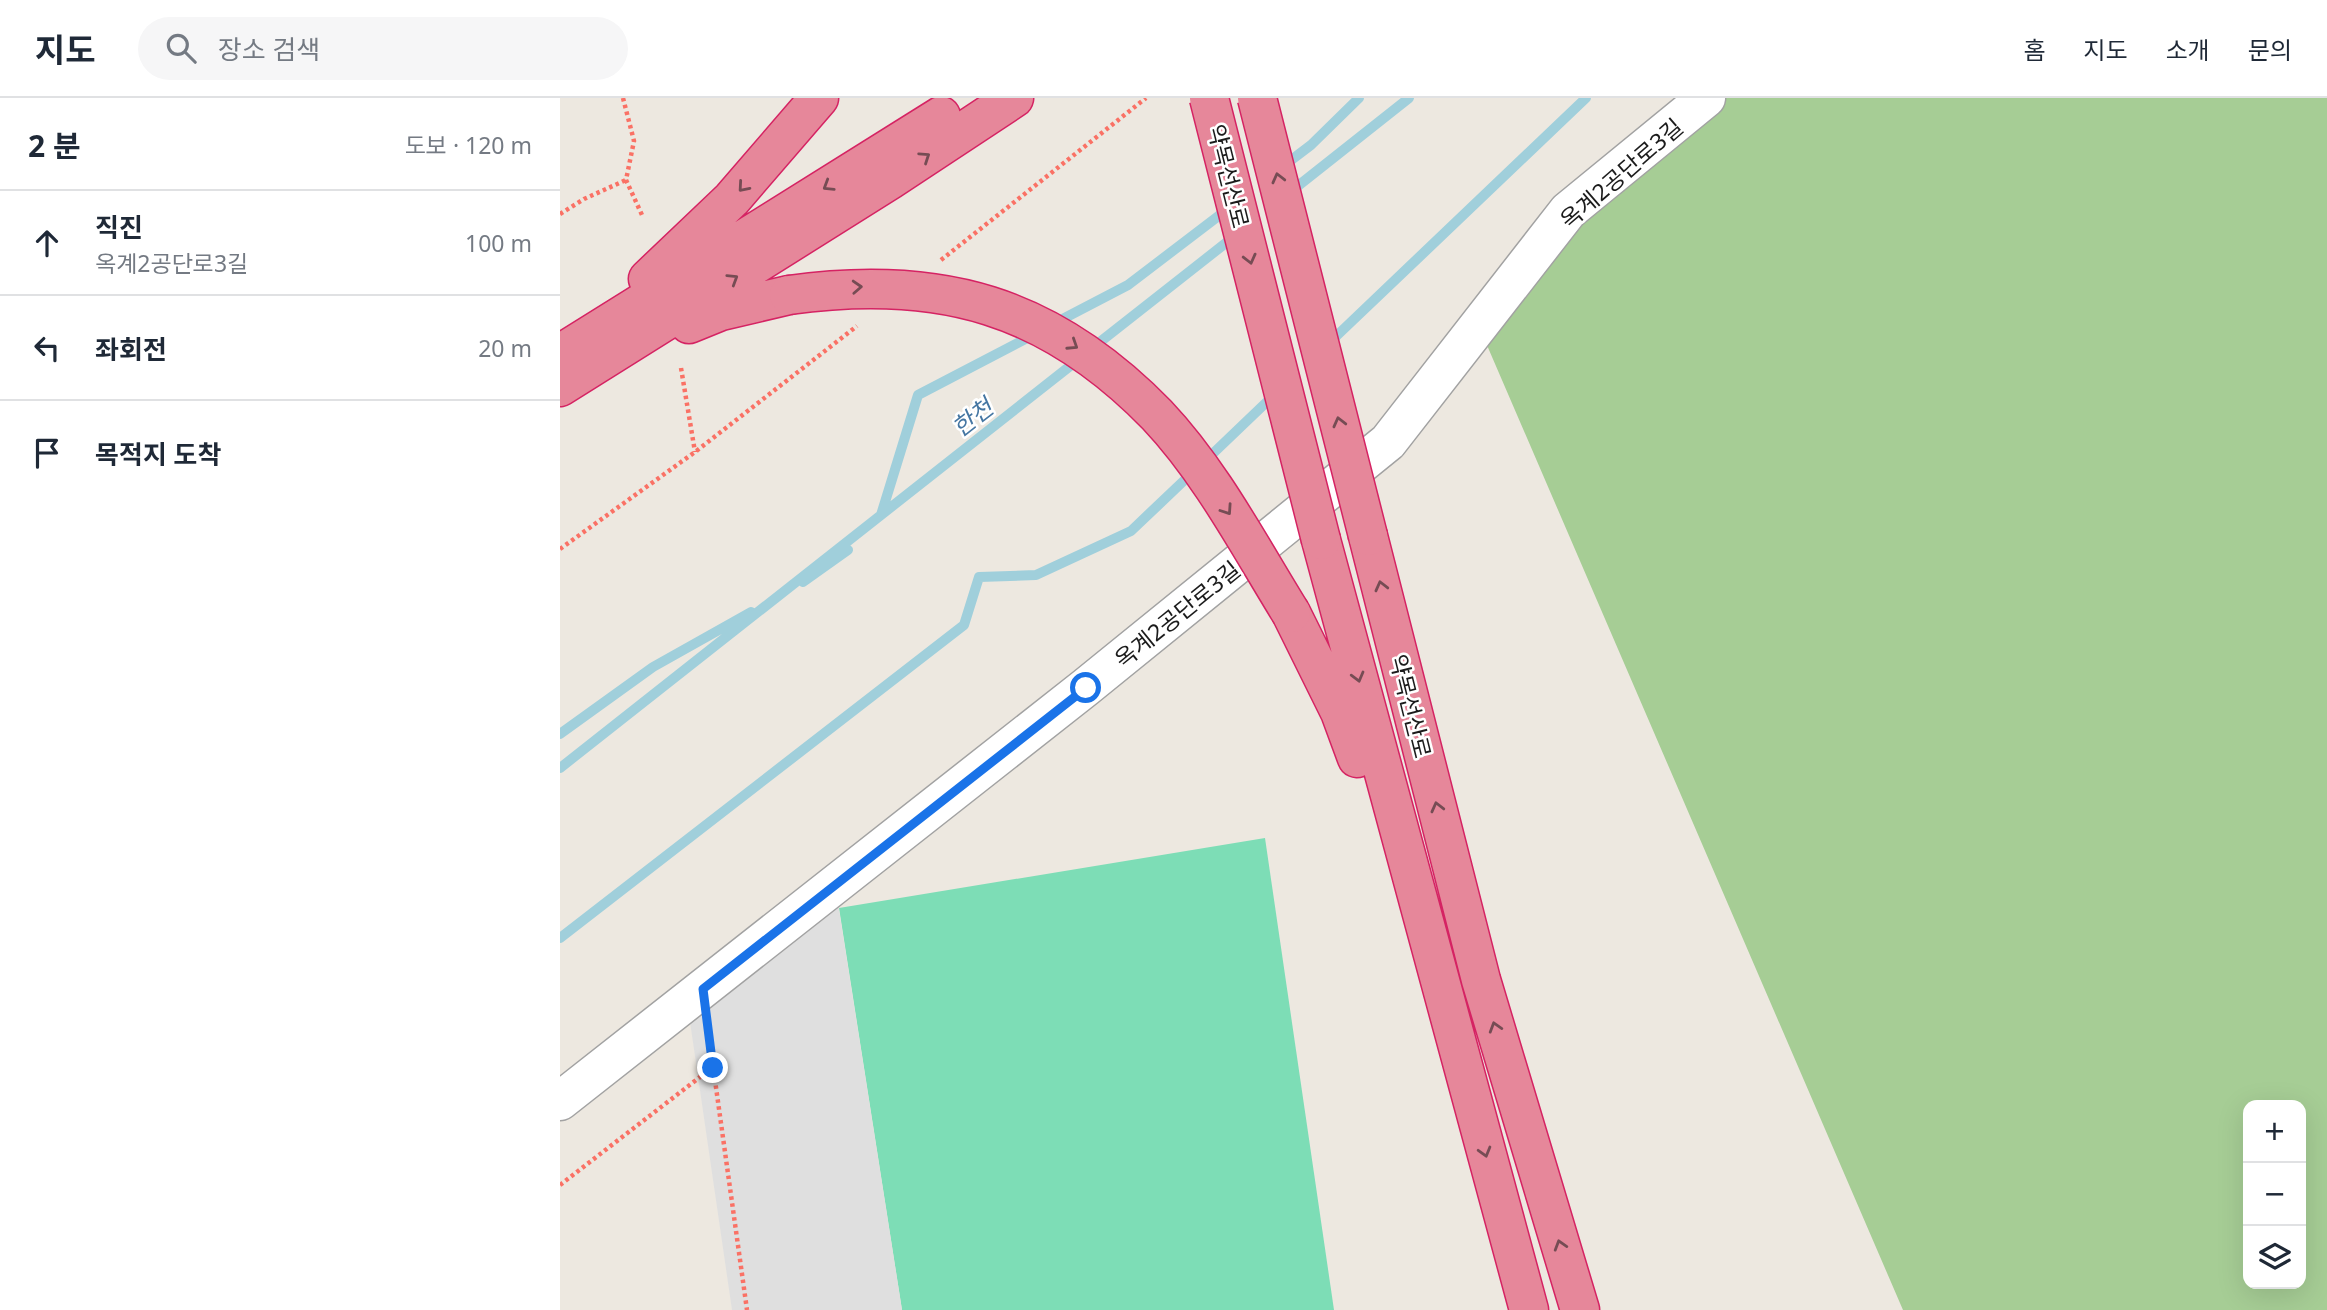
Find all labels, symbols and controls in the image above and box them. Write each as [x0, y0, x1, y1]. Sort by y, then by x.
search box [138, 17, 628, 80]
text: 지도 [35, 27, 96, 72]
icon: search [162, 29, 200, 67]
text: 장소 검색 [218, 31, 320, 67]
text: 홈 [2023, 33, 2045, 66]
text: 지도 [2083, 33, 2128, 66]
text: 소개 [2166, 33, 2210, 66]
text: 문의 [2248, 33, 2292, 66]
street label: 옥계2공단로3길 [1553, 111, 1689, 235]
street label: 약목선산로 [1201, 121, 1257, 231]
text: 2 분 [28, 125, 81, 166]
text: 도보 · 120 m [405, 129, 532, 161]
one-way arrow [917, 153, 930, 165]
one-way arrow [1272, 172, 1286, 184]
one-way arrow [823, 178, 836, 191]
one-way arrow [739, 179, 751, 192]
text: 직진 [95, 209, 143, 245]
icon: ahead [28, 224, 66, 262]
text: 100 m [465, 227, 532, 259]
text: 옥계2공단로3길 [95, 247, 248, 279]
one-way arrow [1242, 253, 1256, 265]
one-way arrow [725, 274, 738, 287]
one-way arrow [852, 280, 863, 295]
icon: left [28, 329, 66, 367]
text: 좌회전 [95, 331, 167, 367]
text: 20 m [478, 332, 532, 364]
one-way arrow [1065, 337, 1078, 350]
water label: 한천 [944, 389, 1002, 444]
one-way arrow [1333, 417, 1347, 429]
icon: arrive [28, 434, 66, 472]
text: 목적지 도착 [95, 436, 221, 472]
one-way arrow [1219, 502, 1231, 515]
street label: 옥계2공단로3길 [1107, 553, 1247, 675]
one-way arrow [1375, 580, 1389, 592]
street label: 약목선산로 [1383, 651, 1439, 761]
one-way arrow [1350, 670, 1364, 682]
route start [1070, 672, 1101, 703]
one-way arrow [1431, 801, 1445, 813]
one-way arrow [1488, 1021, 1503, 1033]
route end [697, 1052, 728, 1083]
map controls [2243, 1100, 2306, 1289]
button: + [2243, 1100, 2306, 1163]
one-way arrow [1476, 1146, 1491, 1158]
button: − [2243, 1163, 2306, 1226]
button: layers [2243, 1226, 2306, 1289]
one-way arrow [1554, 1239, 1569, 1251]

